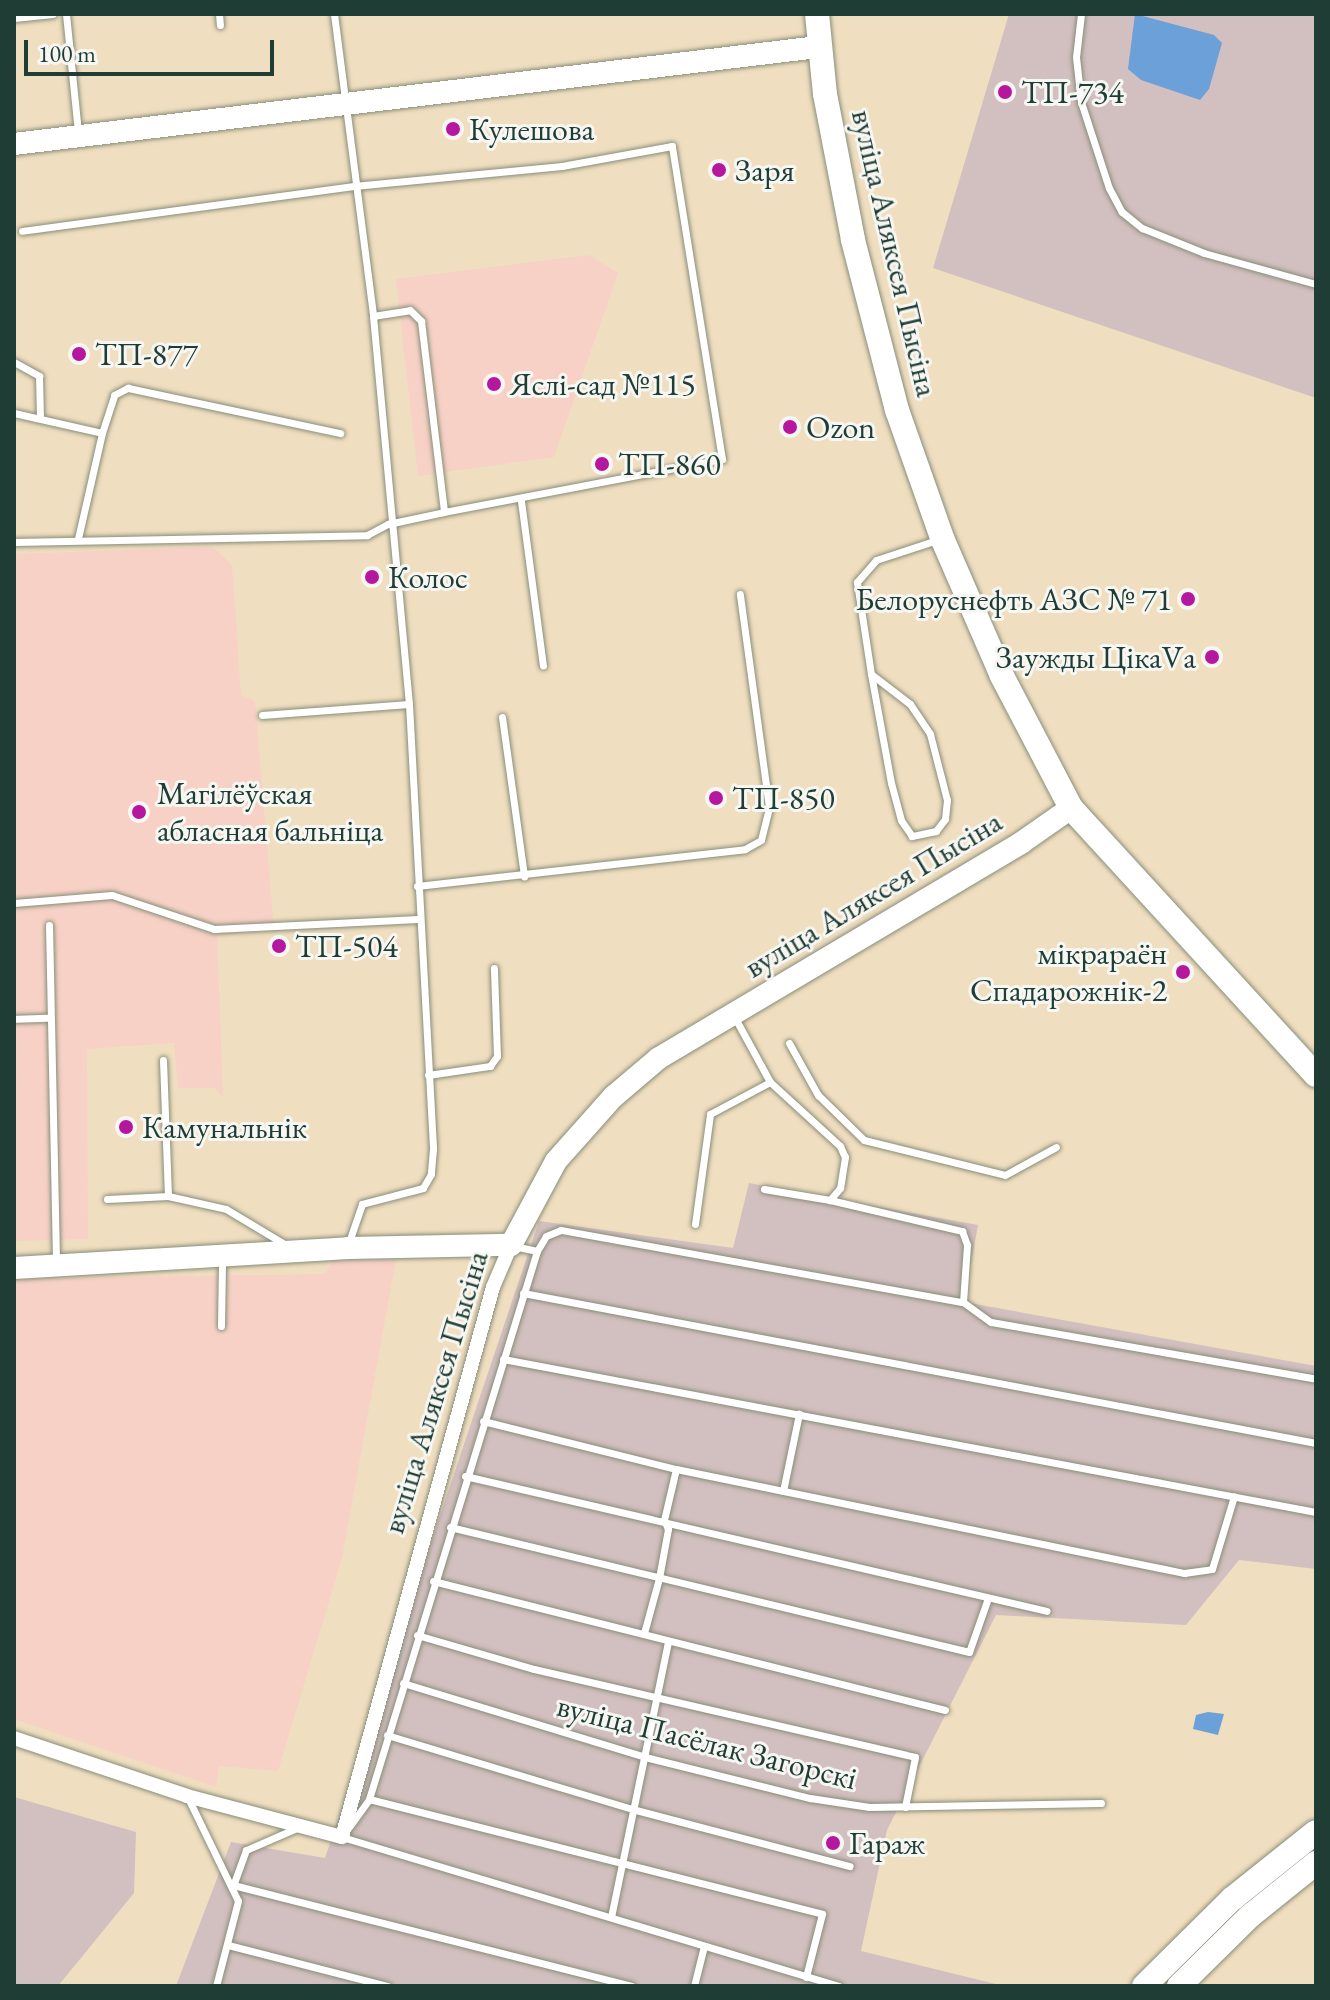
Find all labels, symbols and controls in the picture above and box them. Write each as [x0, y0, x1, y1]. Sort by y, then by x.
scale bar [28, 24, 278, 74]
text: 100 m [38, 38, 96, 69]
place label: ТП-734 [1021, 73, 1124, 111]
marker: ТП-734 [996, 83, 1014, 101]
street label: вуліца Аляксея Пысіна [843, 106, 947, 400]
place label: Кулешова [469, 110, 594, 148]
marker: Кулешова [444, 120, 462, 138]
place label: Заря [735, 151, 795, 189]
marker: Заря [710, 161, 728, 179]
place label: ТП-877 [95, 335, 198, 373]
marker: ТП-877 [70, 345, 88, 363]
place label: Яслі-сад №115 [510, 365, 696, 403]
marker: Яслі-сад №115 [485, 375, 503, 393]
place label: Ozon [806, 408, 875, 446]
marker: Ozon [781, 418, 799, 436]
place label: ТП-860 [618, 445, 721, 483]
marker: ТП-860 [593, 455, 611, 473]
place label: Колос [388, 558, 468, 596]
marker: Колос [363, 568, 381, 586]
place label: Белоруснефть АЗС № 71 [855, 580, 1172, 618]
marker: Белоруснефть АЗС № 71 [1179, 590, 1197, 608]
place label: Заужды ЦікаVа [996, 638, 1196, 676]
marker: Заужды ЦікаVа [1203, 648, 1221, 666]
place label: Магілёўская абласная бальніца [157, 775, 383, 850]
place label: ТП-850 [732, 779, 835, 817]
marker: ТП-850 [707, 789, 725, 807]
marker: Магілёўская абласная бальніца [128, 801, 150, 823]
street label: вуліца Аляксея Пысіна [737, 802, 1009, 986]
place label: ТП-504 [295, 927, 398, 965]
place label: мікрараён Спадарожнік-2 [970, 935, 1167, 1010]
marker: ТП-504 [270, 937, 288, 955]
marker: мікрараён Спадарожнік-2 [1174, 963, 1192, 981]
place label: Камунальнік [142, 1108, 307, 1146]
marker: Камунальнік [117, 1118, 135, 1136]
street label: вуліца Аляксея Пысіна [374, 1246, 496, 1538]
street label: вуліца Пасёлак Загорскі [553, 1686, 861, 1798]
place label: Гараж [849, 1824, 925, 1862]
marker: Гараж [824, 1834, 842, 1852]

